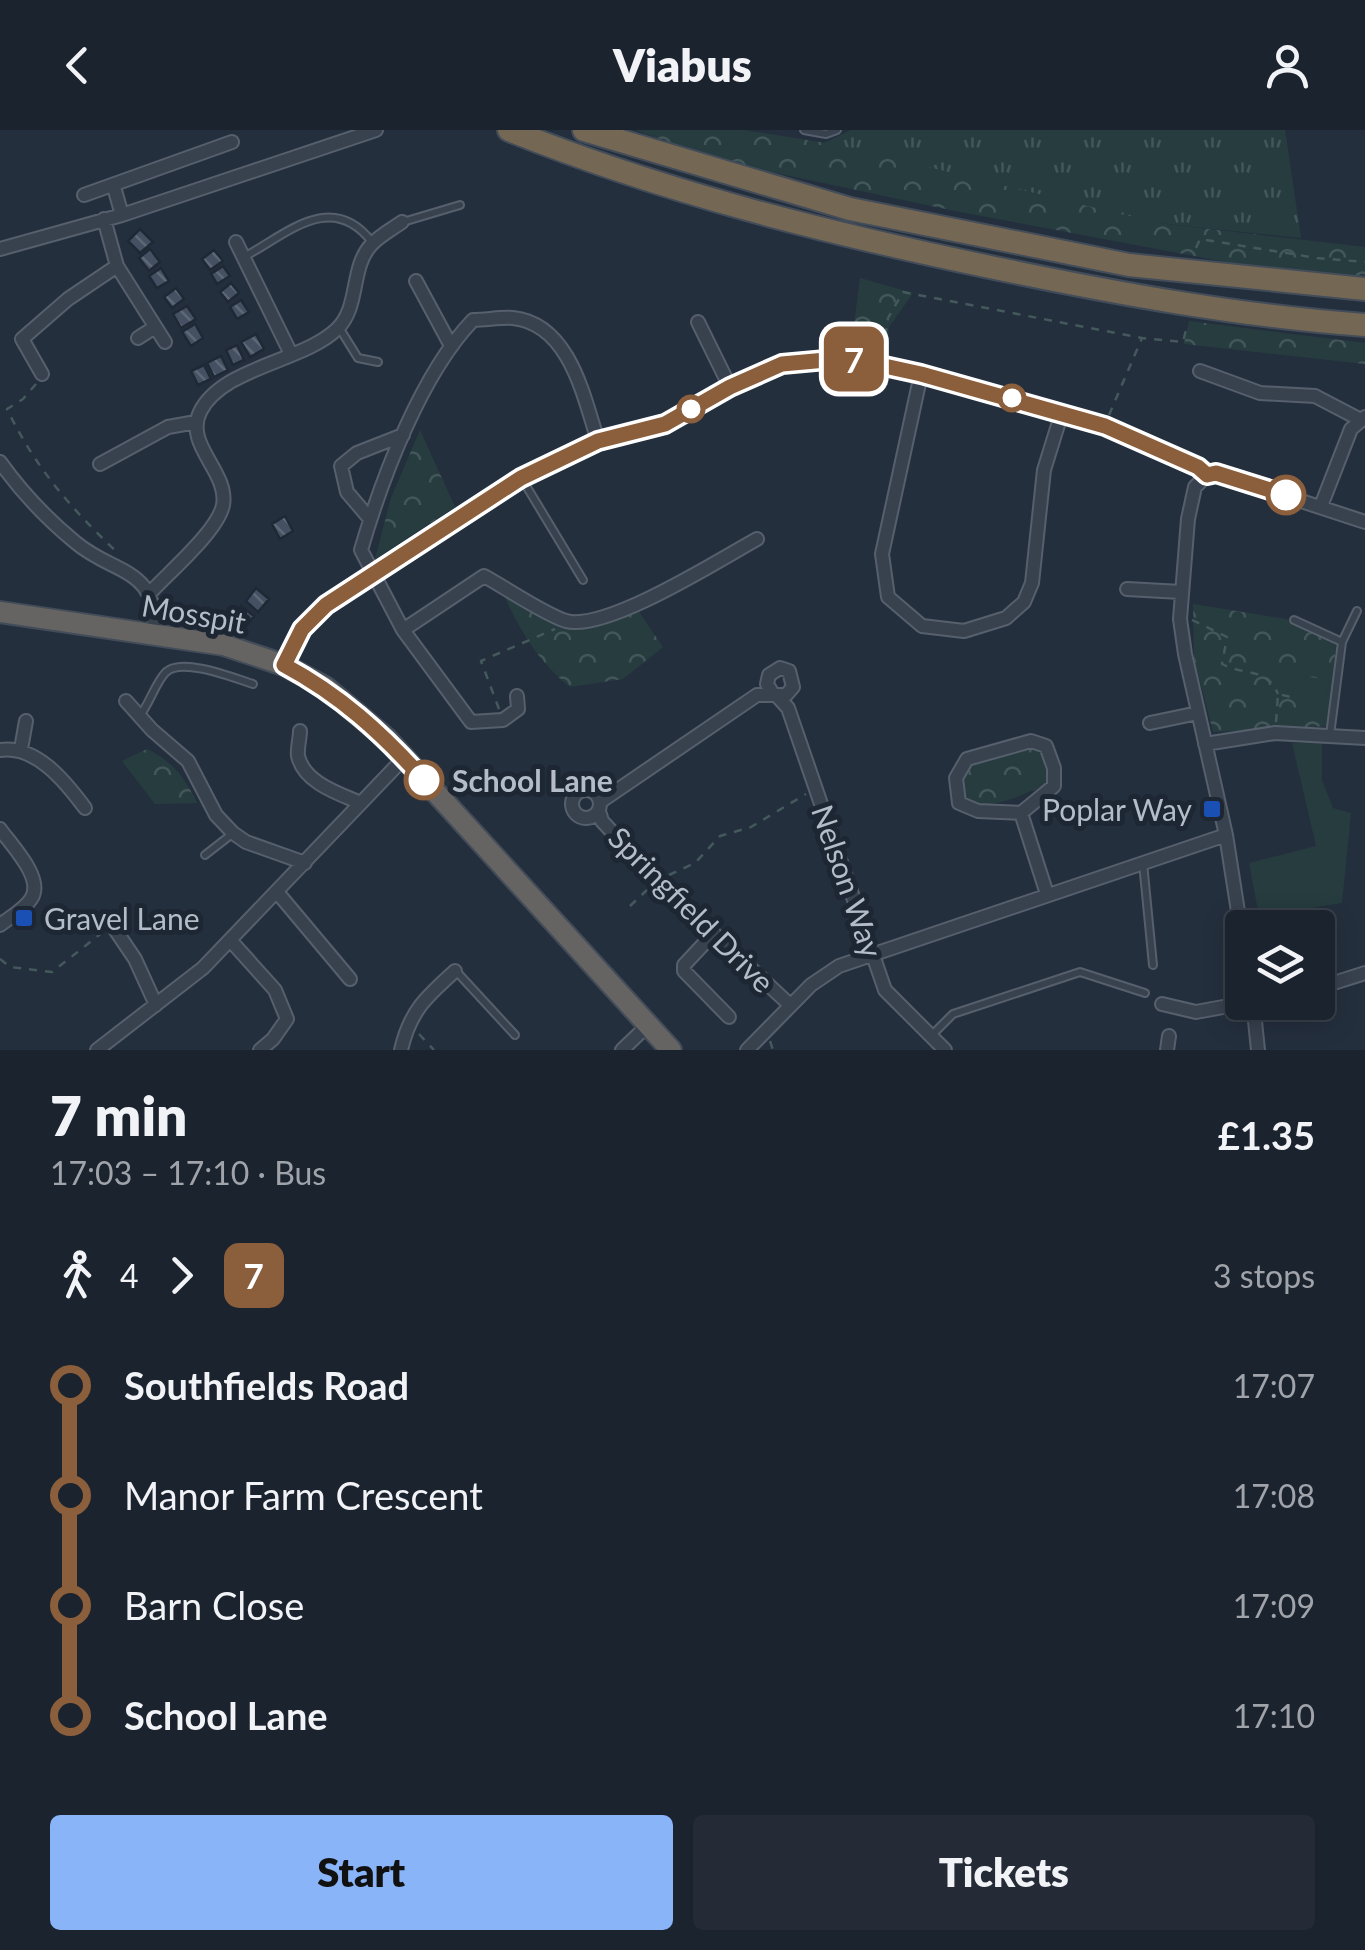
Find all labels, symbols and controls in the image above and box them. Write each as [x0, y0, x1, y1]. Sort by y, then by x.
icon: back [50, 38, 105, 93]
text: Viabus [613, 38, 752, 92]
icon: person [1260, 38, 1315, 93]
line badge: 7 [822, 326, 886, 392]
text: 7 [844, 338, 864, 380]
unlabelled marker [999, 385, 1025, 411]
unlabelled marker [678, 396, 704, 422]
unlabelled marker [1267, 476, 1305, 514]
street label: Mosspit [139, 586, 249, 640]
marker: School Lane [405, 761, 443, 799]
place label: School Lane [452, 762, 613, 798]
place label: Poplar Way [1042, 791, 1193, 827]
marker: Poplar Way [1201, 798, 1223, 820]
street label: Nelson Way [805, 800, 891, 962]
street label: Springfield Drive [602, 819, 782, 999]
place label: Gravel Lane [44, 900, 200, 936]
marker: Gravel Lane [13, 907, 35, 929]
map controls [1225, 910, 1335, 1020]
button: layers [1225, 910, 1335, 1020]
text: 7 min [50, 1082, 187, 1148]
text: £1.35 [1218, 1112, 1315, 1158]
text: 17:03 – 17:10 · Bus [50, 1153, 326, 1192]
icon: walk [50, 1248, 105, 1303]
icon: forward [154, 1248, 209, 1303]
text: 7 [244, 1254, 264, 1296]
text: 4 [120, 1256, 139, 1295]
text: 3 stops [1213, 1256, 1315, 1295]
text: Southfields Road [124, 1362, 409, 1408]
text: 17:07 [1233, 1366, 1315, 1405]
text: Manor Farm Crescent [124, 1472, 483, 1518]
text: 17:08 [1233, 1476, 1315, 1515]
text: Barn Close [124, 1582, 304, 1628]
text: 17:09 [1233, 1586, 1315, 1625]
text: School Lane [124, 1692, 328, 1738]
text: 17:10 [1233, 1696, 1315, 1735]
button: Start [50, 1815, 673, 1930]
button: Tickets [693, 1815, 1315, 1930]

